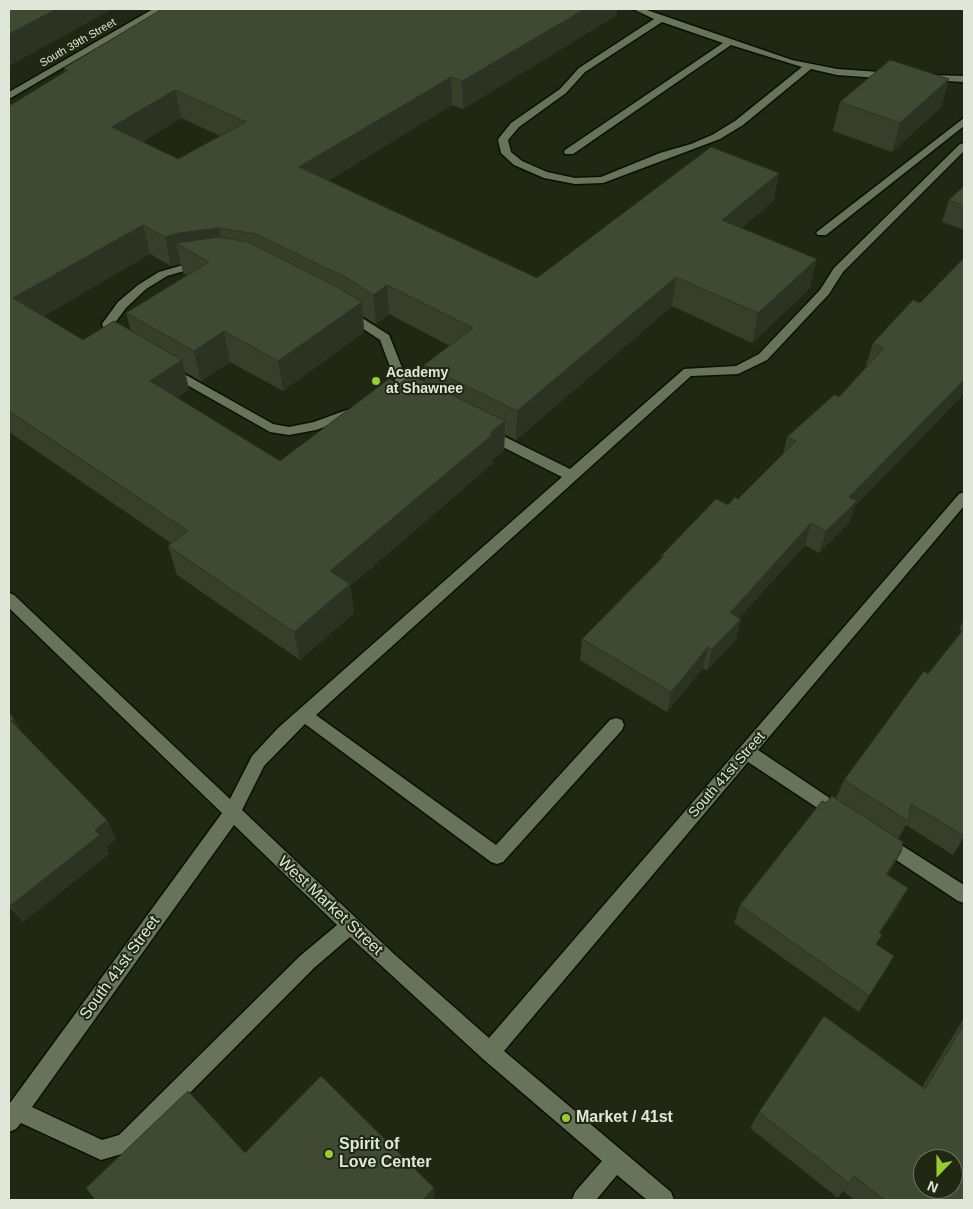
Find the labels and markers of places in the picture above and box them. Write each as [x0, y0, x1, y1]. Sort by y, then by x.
place label: Academy at Shawnee [386, 365, 463, 398]
marker: Academy at Shawnee [370, 375, 382, 387]
place label: Market / 41st [576, 1108, 673, 1128]
marker: Market / 41st [560, 1112, 572, 1124]
place label: Spirit of Love Center [339, 1135, 431, 1173]
marker: Spirit of Love Center [323, 1148, 335, 1160]

